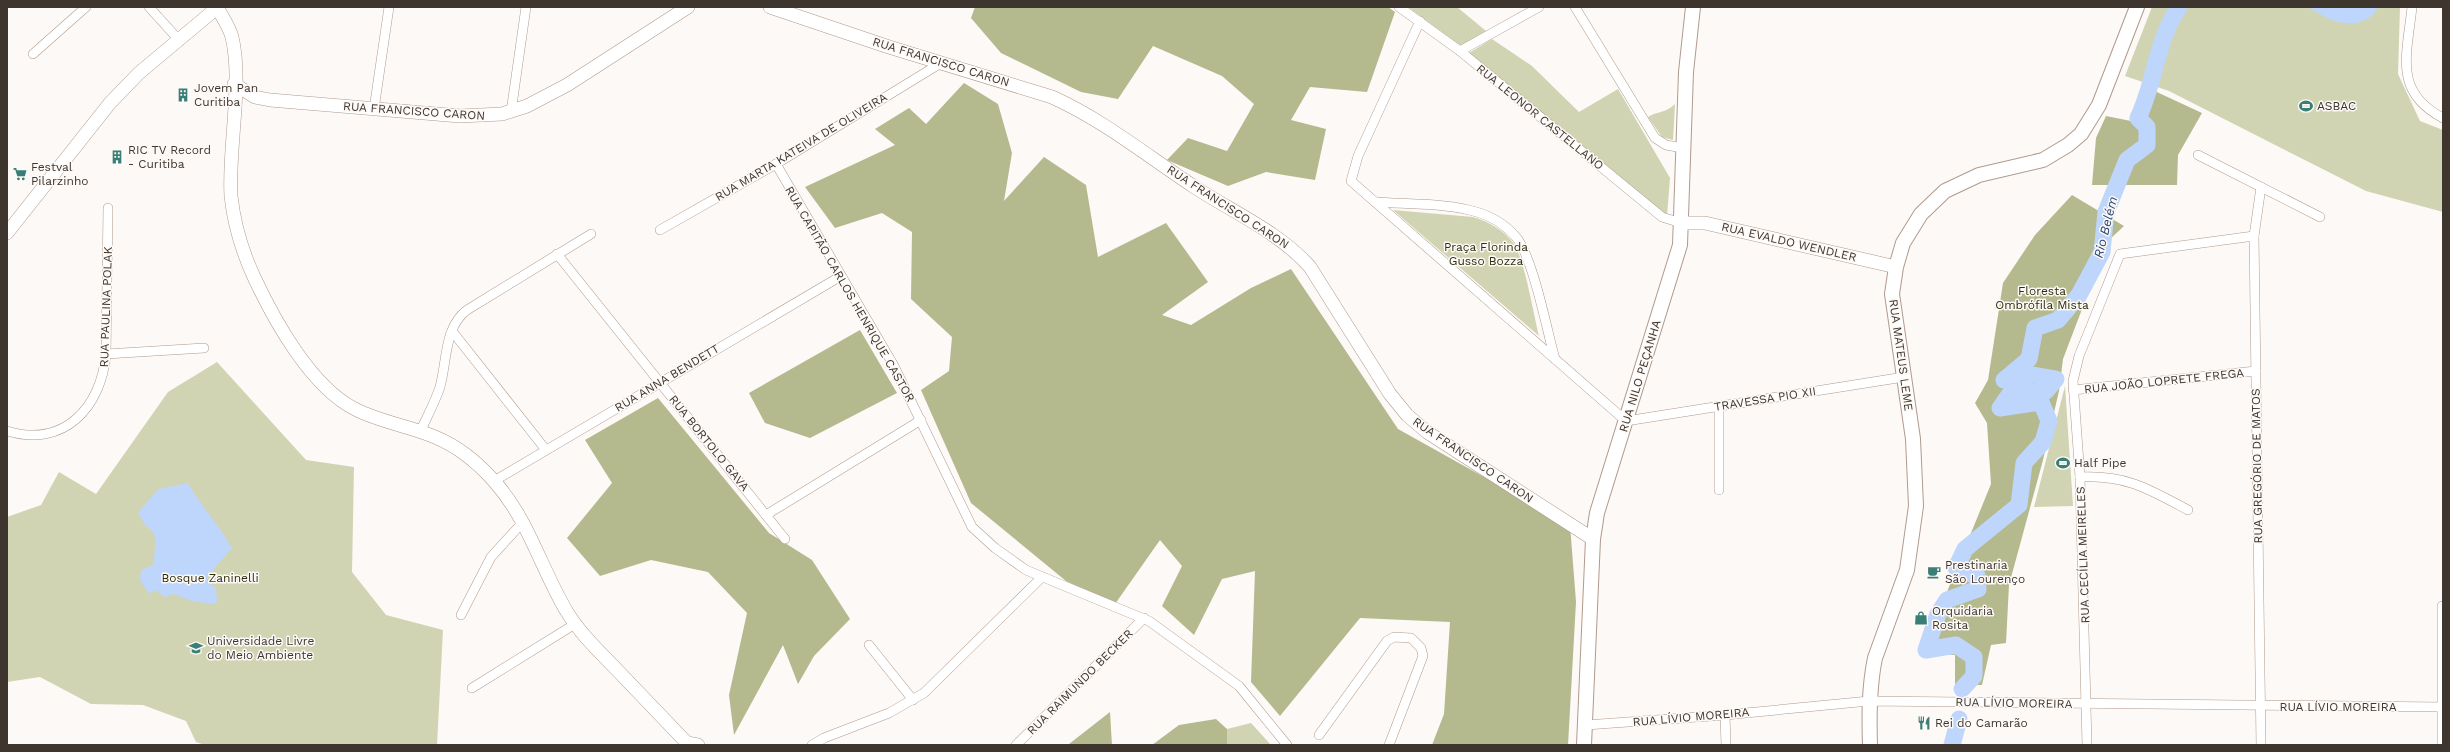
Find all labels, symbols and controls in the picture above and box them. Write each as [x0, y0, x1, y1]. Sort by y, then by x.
street label: RUA FRANCISCO CARON [871, 34, 1011, 90]
street label: RUA LEONOR CASTELLANO [1474, 61, 1606, 173]
place label: Jovem Pan Curitiba [194, 81, 258, 109]
building icon: Jovem Pan Curitiba [175, 87, 191, 103]
street label: RUA MARTA KATEIVA DE OLIVEIRA [712, 90, 890, 204]
sports icon: ASBAC [2298, 98, 2314, 114]
street label: RUA FRANCISCO CARON [342, 99, 486, 123]
place label: ASBAC [2317, 99, 2356, 113]
place label: RIC TV Record - Curitiba [128, 143, 211, 171]
building icon: RIC TV Record - Curitiba [109, 149, 125, 165]
place label: Festval Pilarzinho [31, 160, 89, 188]
street label: RUA FRANCISCO CARON [1164, 162, 1292, 252]
supermarket icon: Festval Pilarzinho [12, 166, 28, 182]
street label: RUA CAPITÃO CARLOS HENRIQUE CASTOR [782, 184, 918, 404]
water label: Rio Belém [2091, 195, 2120, 259]
street label: RUA EVALDO WENDLER [1720, 220, 1858, 264]
park label: Praça Florinda Gusso Bozza [1444, 240, 1528, 268]
street label: RUA PAULINA POLAK [97, 246, 115, 368]
park label: Floresta Ombrófila Mista [1995, 284, 2089, 312]
street label: RUA MATEUS LEME [1886, 298, 1916, 412]
street label: RUA NILO PEÇANHA [1616, 318, 1664, 434]
street label: RUA ANNA BENDETT [612, 341, 722, 415]
street label: RUA JOÃO LOPRETE FREGA [2083, 366, 2245, 396]
street label: TRAVESSA PIO XII [1713, 384, 1817, 414]
street label: RUA GREGÓRIO DE MATOS [2249, 388, 2265, 544]
street label: RUA BORTOLO GAVA [666, 392, 752, 494]
street label: RUA FRANCISCO CARON [1410, 414, 1536, 506]
sports icon: Half Pipe [2055, 455, 2071, 471]
place label: Half Pipe [2074, 456, 2127, 470]
street label: RUA CECÍLIA MEIRELES [2074, 486, 2092, 624]
place label: Prestinaria São Lourenço [1945, 558, 2025, 586]
cafe icon: Prestinaria São Lourenço [1926, 564, 1942, 580]
park label: Bosque Zaninelli [161, 571, 259, 585]
place label: Orquidaria Rosita [1932, 604, 1993, 632]
shop icon: Orquidaria Rosita [1913, 610, 1929, 626]
street label: RUA RAIMUNDO BECKER [1024, 626, 1136, 738]
place label: Universidade Livre do Meio Ambiente [207, 634, 315, 662]
school or university icon: Universidade Livre do Meio Ambiente [188, 640, 204, 656]
street label: RUA LÍVIO MOREIRA [1955, 695, 2073, 711]
street label: RUA LÍVIO MOREIRA [2279, 700, 2397, 714]
street label: RUA LÍVIO MOREIRA [1632, 705, 1750, 729]
restaurant icon: Rei do Camarão [1916, 715, 1932, 731]
place label: Rei do Camarão [1935, 716, 2028, 730]

